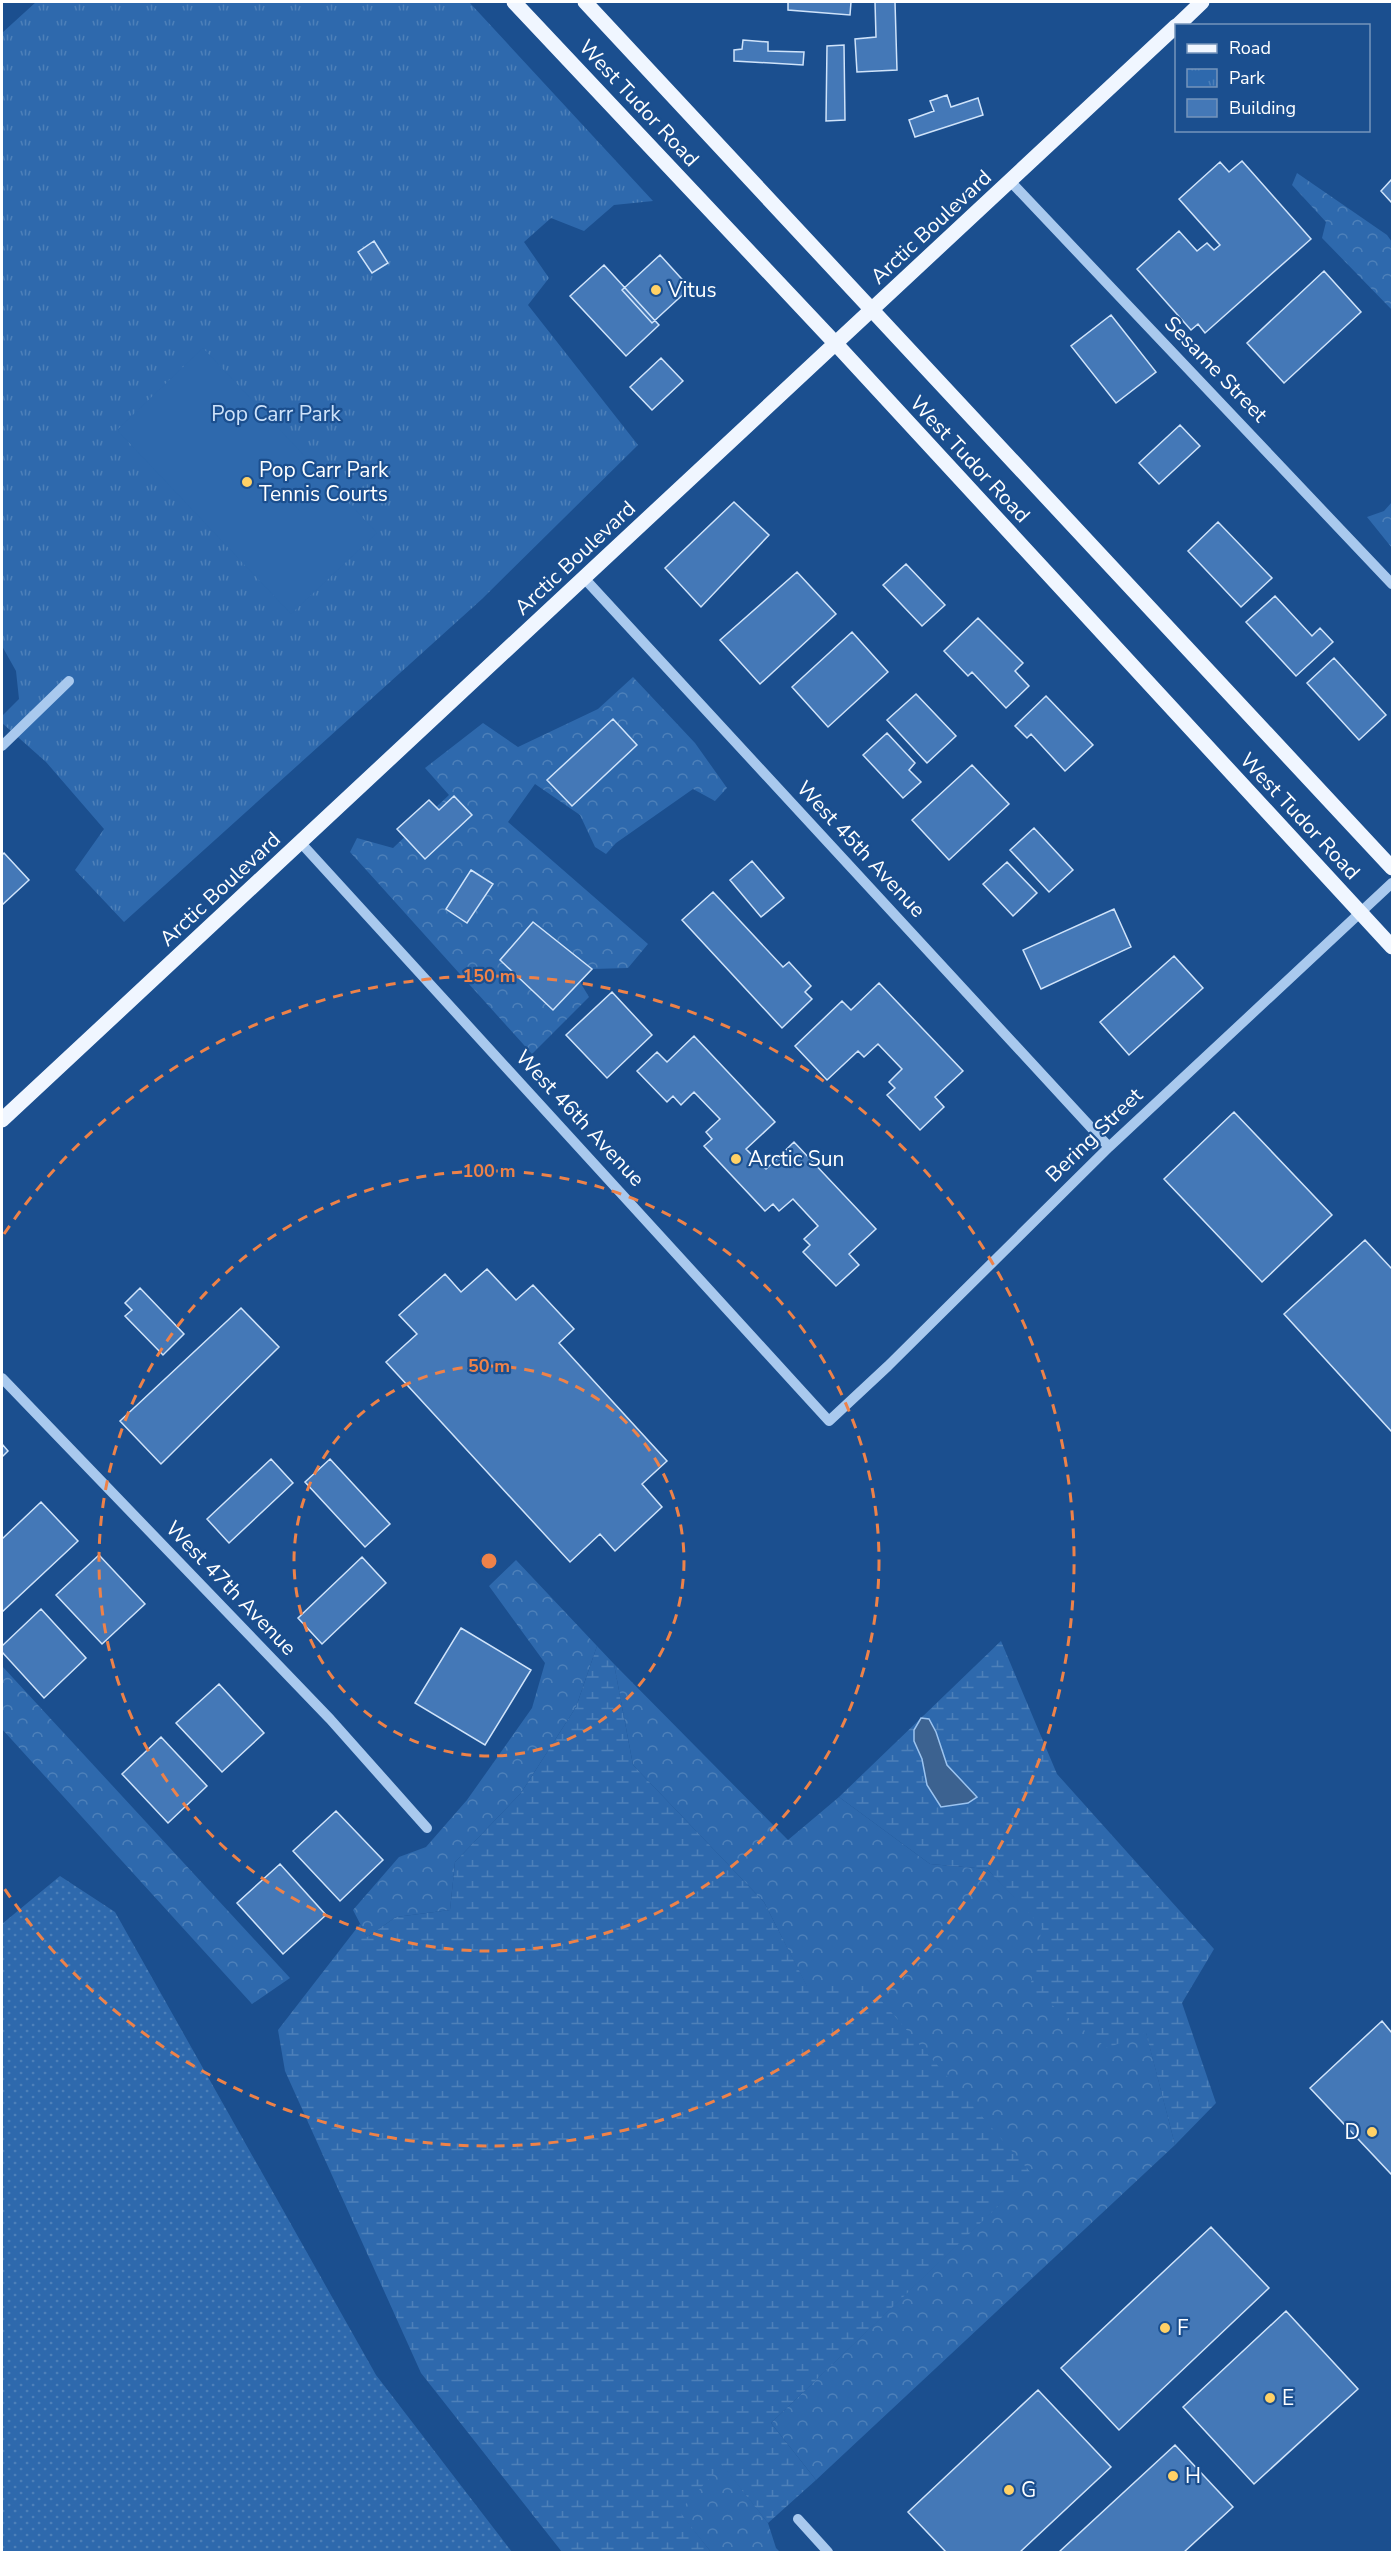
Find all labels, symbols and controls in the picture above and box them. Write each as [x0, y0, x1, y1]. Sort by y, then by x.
legend [1175, 24, 1370, 132]
street label: West Tudor Road [573, 33, 705, 173]
text: Road [1229, 36, 1271, 60]
text: Park [1229, 66, 1266, 90]
text: Building [1229, 96, 1296, 120]
street label: Arctic Boulevard [864, 164, 998, 290]
place label: Vitus [667, 276, 717, 304]
marker: Vitus [649, 283, 663, 297]
street label: Sesame Street [1158, 310, 1274, 429]
street label: West Tudor Road [904, 389, 1036, 529]
park label: Pop Carr Park [211, 400, 341, 428]
place label: Pop Carr Park Tennis Courts [259, 456, 389, 508]
marker: Pop Carr Park Tennis Courts [240, 475, 254, 489]
street label: Arctic Boulevard [508, 495, 642, 621]
street label: West Tudor Road [1234, 746, 1366, 886]
street label: West 45th Avenue [790, 775, 932, 923]
street label: Arctic Boulevard [153, 826, 287, 952]
text: 150 m [462, 964, 516, 988]
street label: West 46th Avenue [509, 1044, 651, 1192]
street label: Bering Street [1039, 1081, 1149, 1188]
place label: Arctic Sun [748, 1145, 844, 1173]
marker: Arctic Sun [729, 1152, 743, 1166]
text: 100 m [462, 1159, 516, 1183]
text: 50 m [468, 1354, 510, 1378]
street label: West 47th Avenue [159, 1515, 303, 1661]
centre of rings [479, 1551, 499, 1571]
place label: D [1344, 2118, 1360, 2146]
marker: D [1365, 2125, 1379, 2139]
place label: F [1177, 2314, 1189, 2342]
marker: F [1158, 2321, 1172, 2335]
place label: E [1282, 2384, 1294, 2412]
marker: E [1263, 2391, 1277, 2405]
place label: H [1185, 2462, 1201, 2490]
marker: H [1166, 2469, 1180, 2483]
place label: G [1021, 2476, 1036, 2504]
marker: G [1002, 2483, 1016, 2497]

